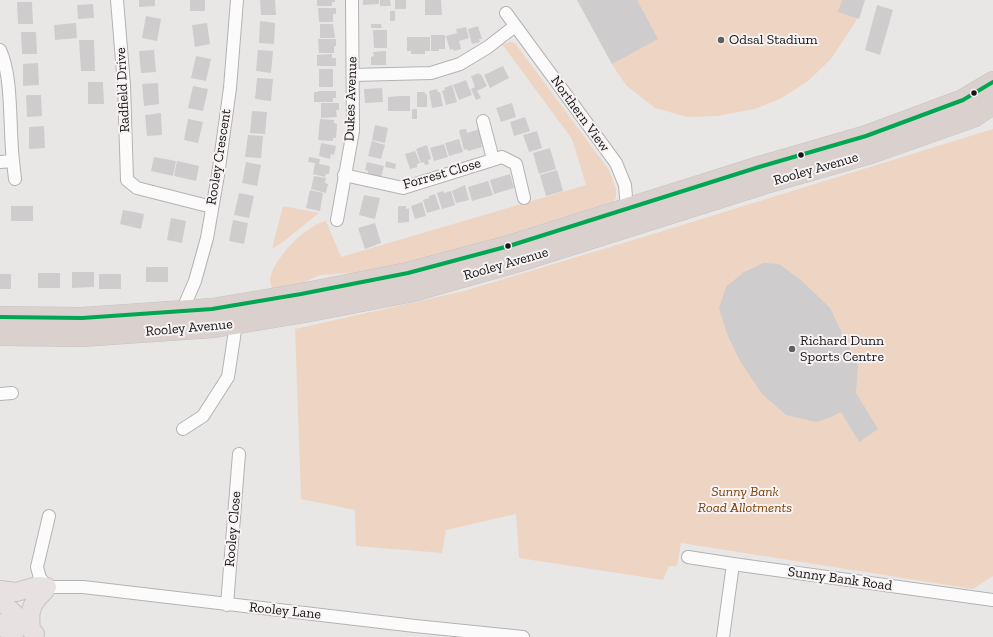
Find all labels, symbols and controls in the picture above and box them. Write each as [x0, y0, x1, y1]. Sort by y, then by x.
place label: Odsal Stadium [729, 32, 818, 48]
marker: Odsal Stadium [716, 35, 726, 45]
street label: Radfield Drive [112, 47, 134, 133]
street label: Dukes Avenue [341, 56, 361, 142]
street label: Northern View [547, 73, 613, 155]
unlabelled marker [969, 88, 979, 98]
street label: Rooley Crescent [203, 108, 235, 206]
street label: Rooley Avenue [772, 149, 860, 189]
unlabelled marker [796, 150, 806, 160]
street label: Forrest Close [401, 155, 483, 193]
unlabelled marker [503, 241, 513, 251]
street label: Rooley Avenue [462, 244, 550, 284]
street label: Rooley Avenue [145, 316, 233, 340]
place label: Richard Dunn Sports Centre [800, 333, 884, 366]
marker: Richard Dunn Sports Centre [787, 344, 797, 354]
park label: Sunny Bank Road Allotments [698, 484, 792, 516]
street label: Rooley Close [221, 490, 245, 568]
street label: Sunny Bank Road [787, 563, 893, 595]
street label: Rooley Lane [248, 599, 322, 623]

